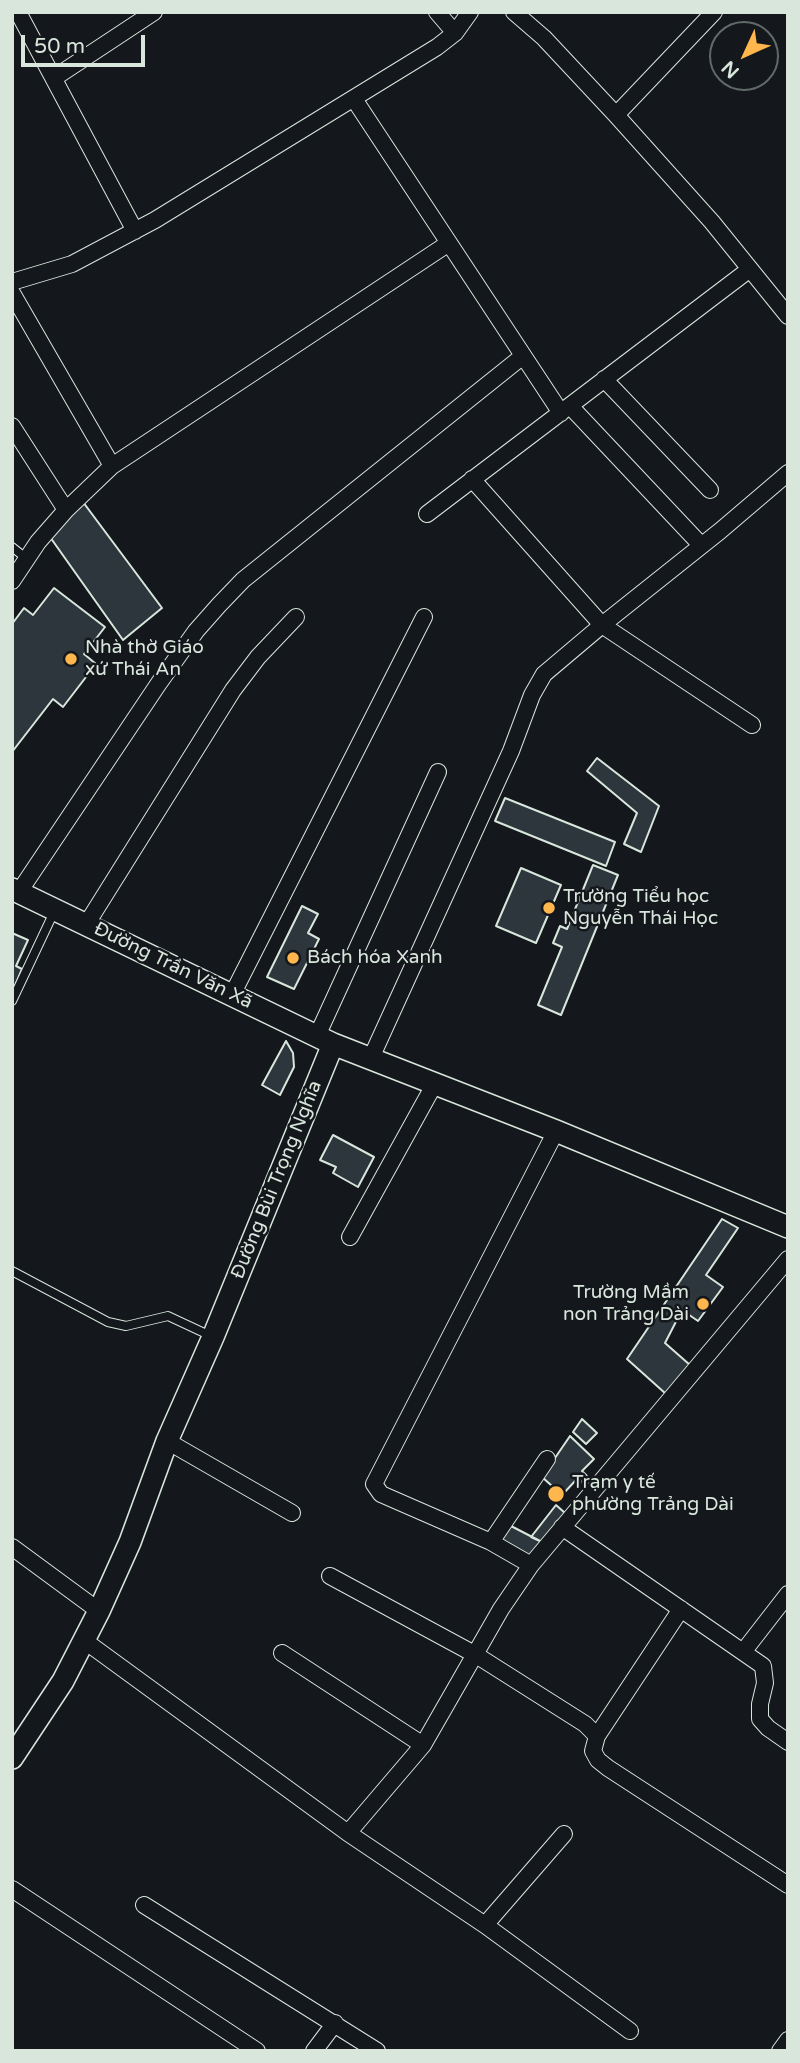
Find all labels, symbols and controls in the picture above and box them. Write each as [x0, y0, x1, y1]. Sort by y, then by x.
scale bar [24, 21, 149, 65]
north arrow [709, 21, 779, 91]
text: 50 m [34, 34, 85, 59]
text: N [717, 56, 744, 83]
place label: Nhà thờ Giáo xứ Thái An [85, 637, 204, 681]
marker: Nhà thờ Giáo xứ Thái An [63, 651, 79, 667]
place label: Trường Tiểu học Nguyễn Thái Học [563, 886, 718, 930]
marker: Trường Tiểu học Nguyễn Thái Học [541, 900, 557, 916]
street label: Đường Trần Văn Xã [90, 918, 256, 1014]
place label: Bách hóa Xanh [307, 947, 443, 969]
marker: Bách hóa Xanh [285, 950, 301, 966]
street label: Đường Bùi Trọng Nghĩa [227, 1078, 327, 1282]
place label: Trường Mầm non Trảng Dài [563, 1282, 689, 1326]
marker: Trường Mầm non Trảng Dài [695, 1296, 711, 1312]
place label: Trạm y tế phường Trảng Dài [572, 1472, 734, 1516]
marker: Trạm y tế phường Trảng Dài [546, 1484, 566, 1504]

